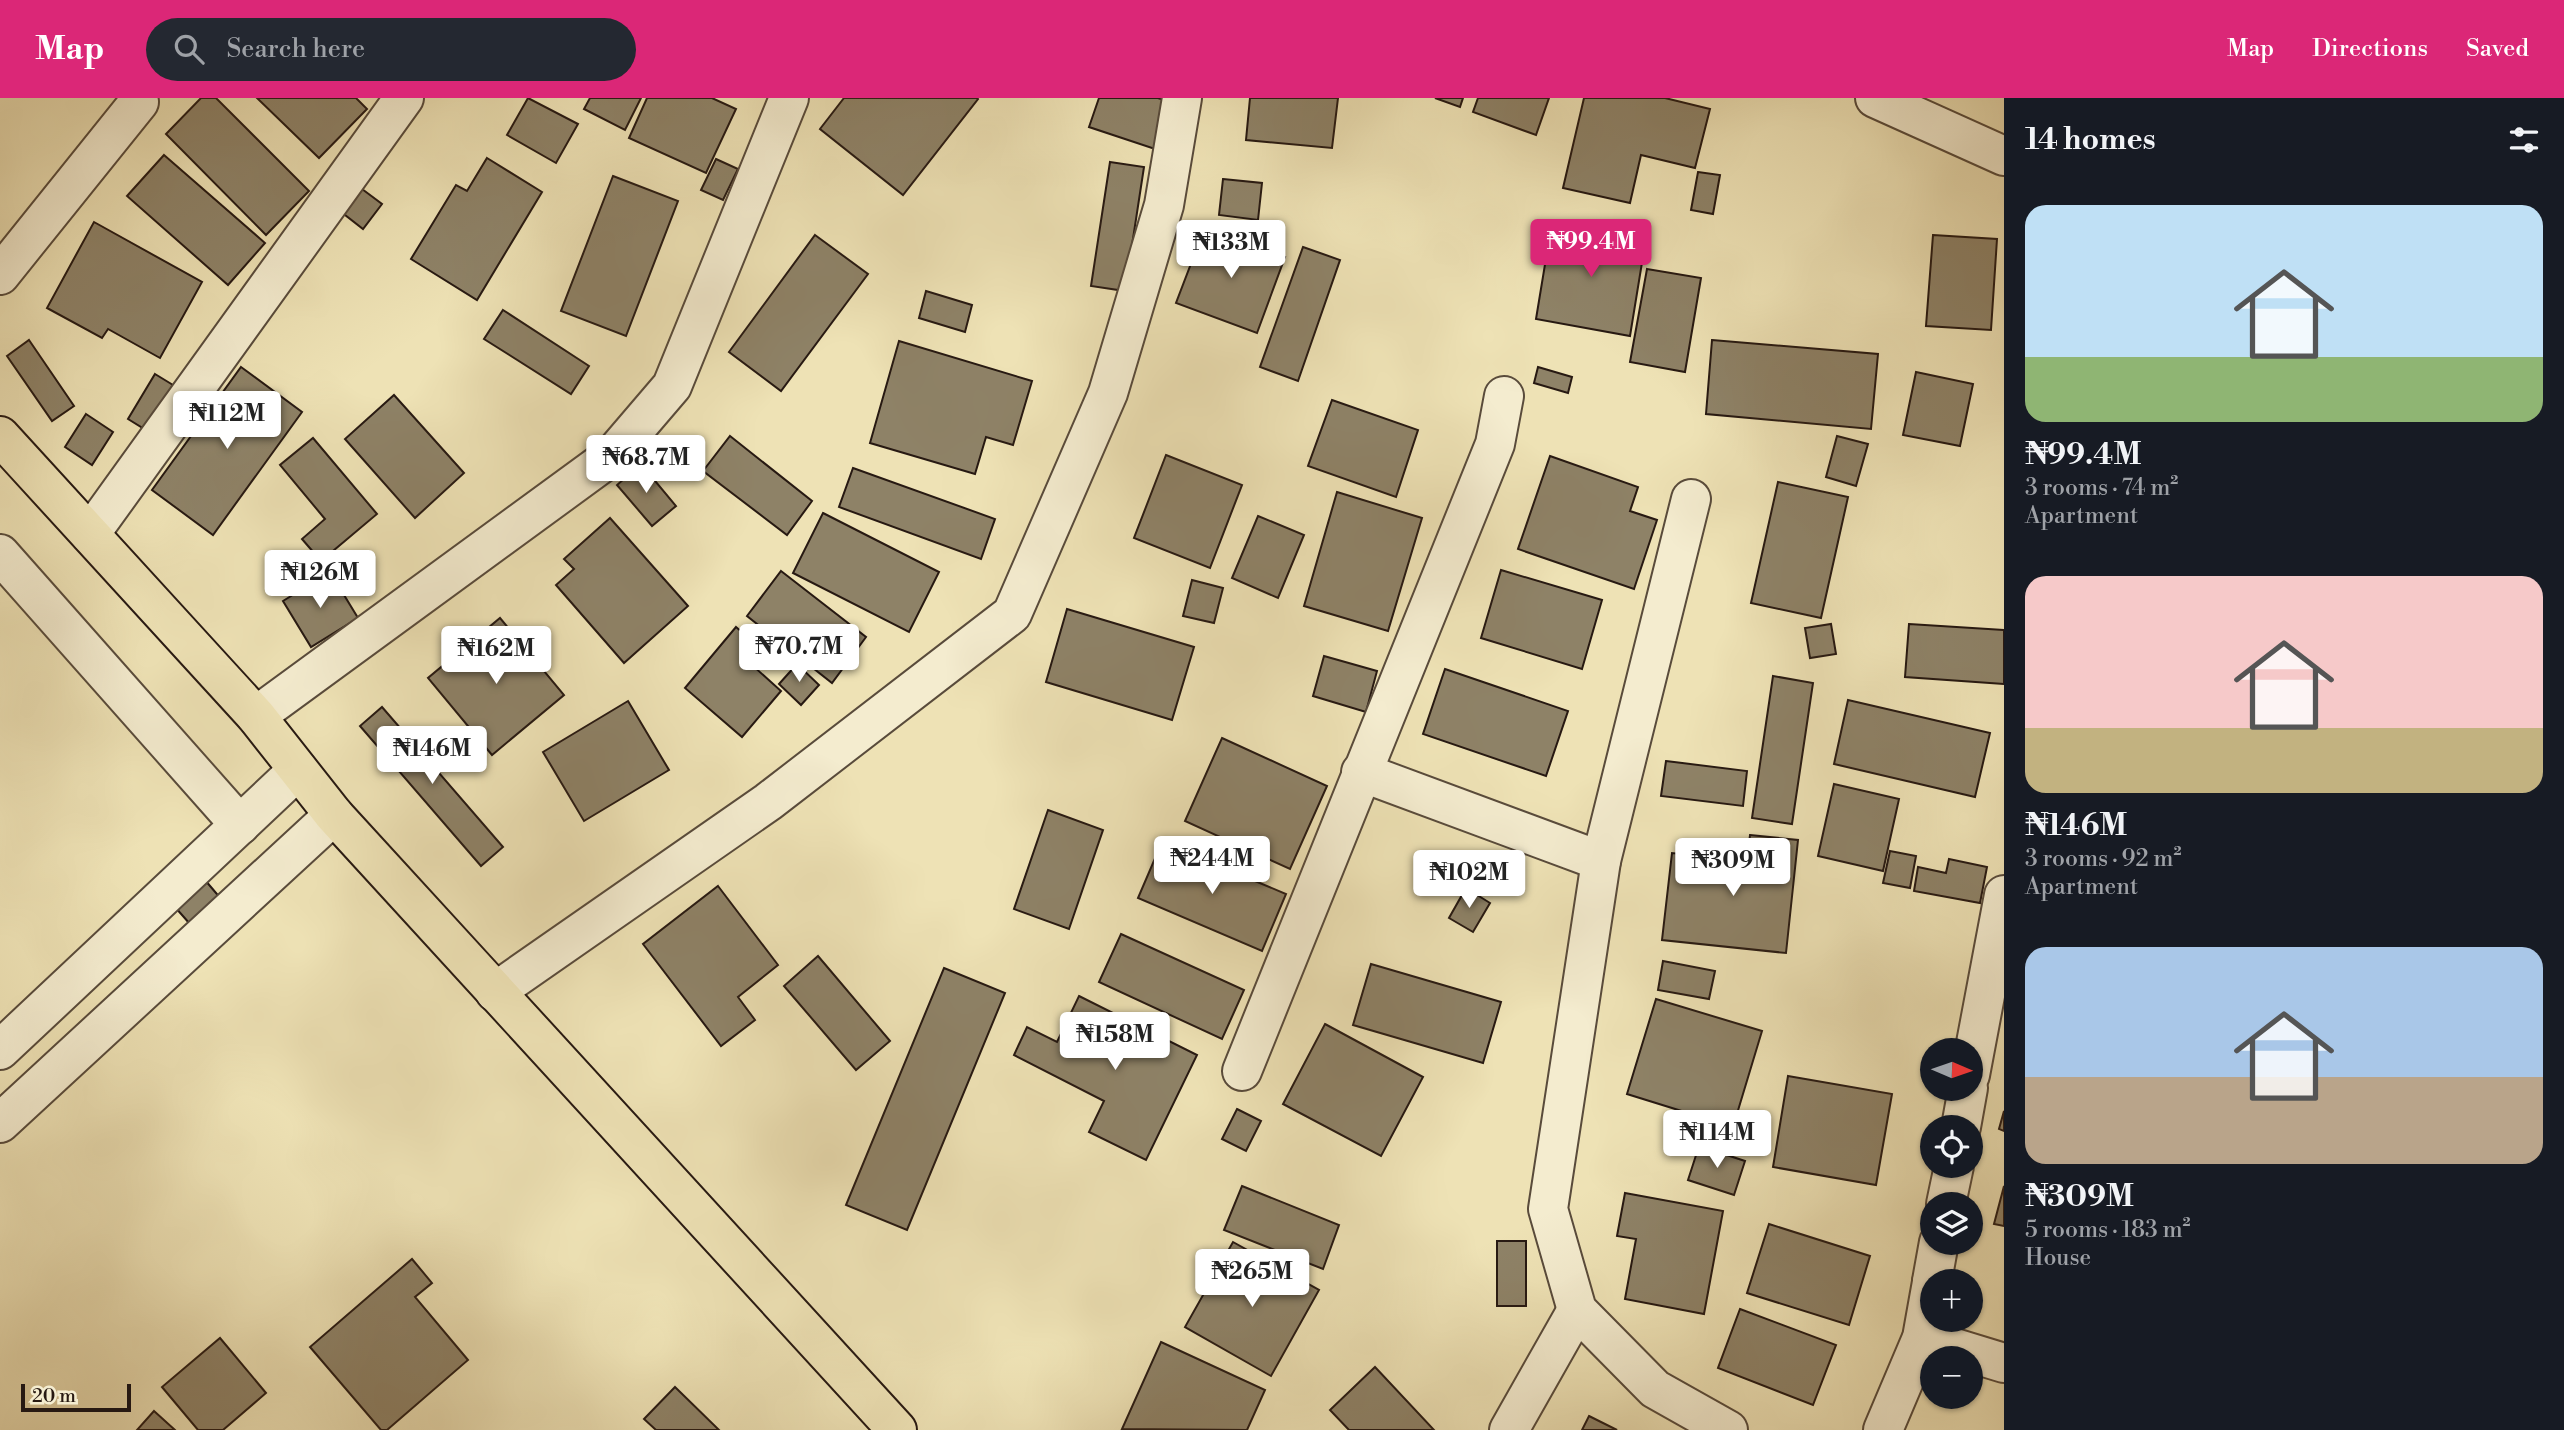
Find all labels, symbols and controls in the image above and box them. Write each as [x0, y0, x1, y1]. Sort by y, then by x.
search box [146, 18, 636, 81]
text: Map [35, 29, 104, 70]
icon: search [170, 30, 208, 68]
text: Search here [226, 33, 365, 65]
text: Map [2227, 34, 2274, 64]
text: Directions [2312, 34, 2428, 64]
text: Saved [2466, 34, 2529, 64]
text: 14 homes [2025, 121, 2156, 159]
icon: filters [2505, 121, 2543, 159]
pin: ₦133M [1182, 220, 1280, 280]
pin: ₦99.4M [1534, 220, 1648, 279]
text: ₦99.4M [1546, 228, 1636, 256]
text: ₦133M [1192, 229, 1270, 257]
icon: home [2221, 251, 2347, 377]
pin: ₦112M [178, 392, 276, 451]
text: ₦112M [189, 400, 265, 428]
pin: ₦68.7M [589, 436, 703, 495]
text: ₦99.4M [2025, 436, 2141, 474]
text: ₦68.7M [602, 444, 690, 472]
text: 3 rooms · 74 m² [2025, 474, 2178, 502]
text: Apartment [2025, 502, 2138, 530]
pin: ₦126M [271, 550, 369, 610]
text: ₦126M [281, 559, 359, 587]
icon: home [2221, 622, 2347, 748]
pin: ₦70.7M [742, 624, 856, 684]
pin: ₦162M [447, 626, 545, 686]
text: ₦70.7M [755, 633, 843, 661]
text: ₦162M [457, 635, 535, 663]
pin: ₦146M [383, 726, 481, 786]
text: ₦146M [393, 735, 471, 763]
text: ₦146M [2025, 807, 2127, 845]
pin: ₦244M [1163, 836, 1261, 896]
pin: ₦309M [1684, 838, 1782, 898]
text: ₦244M [1170, 845, 1254, 873]
text: 3 rooms · 92 m² [2025, 845, 2181, 873]
text: ₦309M [1691, 847, 1775, 875]
pin: ₦102M [1420, 850, 1518, 910]
text: ₦102M [1429, 859, 1509, 887]
text: Apartment [2025, 873, 2138, 901]
icon: home [2221, 993, 2347, 1119]
pin: ₦158M [1066, 1012, 1164, 1072]
text: ₦158M [1076, 1021, 1154, 1049]
north arrow [1920, 1038, 1983, 1101]
map controls [1920, 1038, 1983, 1409]
pin: ₦114M [1668, 1110, 1766, 1170]
button: locate [1920, 1115, 1983, 1178]
text: ₦114M [1679, 1119, 1755, 1147]
text: ₦309M [2025, 1178, 2134, 1216]
button: layers [1920, 1192, 1983, 1255]
text: 5 rooms · 183 m² [2025, 1216, 2191, 1244]
text: House [2025, 1244, 2091, 1272]
pin: ₦265M [1203, 1250, 1301, 1309]
text: ₦265M [1211, 1258, 1293, 1286]
button: + [1920, 1269, 1983, 1332]
button: − [1920, 1346, 1983, 1409]
scale bar [21, 1381, 131, 1413]
text: 20 m [32, 1384, 76, 1408]

